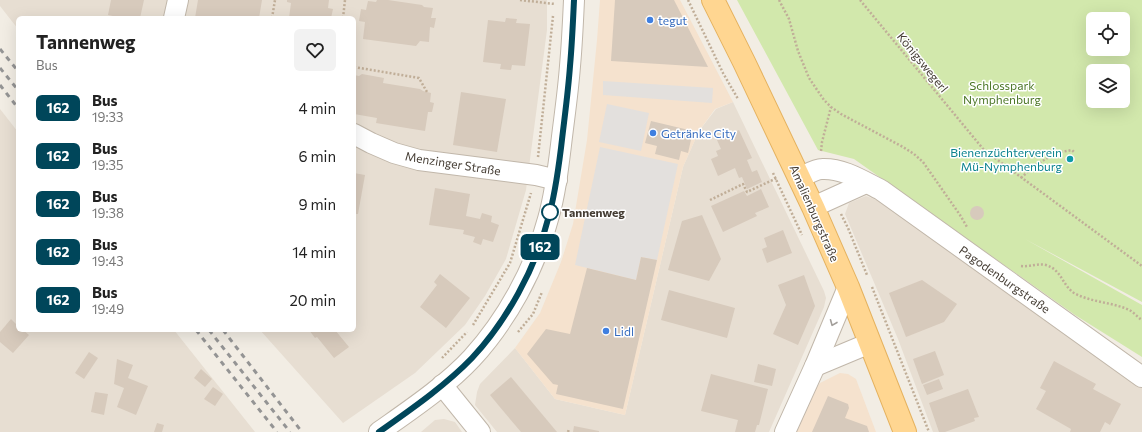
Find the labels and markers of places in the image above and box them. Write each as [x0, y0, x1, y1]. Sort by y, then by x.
place label: tegut [658, 13, 687, 27]
marker: tegut [645, 15, 655, 25]
place label: Getränke City [661, 126, 736, 140]
marker: Getränke City [648, 128, 658, 138]
place label: Bienenzüchterverein Mü-Nymphenburg [950, 145, 1062, 173]
marker: Bienenzüchterverein Mü-Nymphenburg [1065, 154, 1075, 164]
marker: Tannenweg [541, 203, 559, 221]
place label: Tannenweg [562, 205, 625, 219]
place label: Lidl [614, 324, 634, 338]
marker: Lidl [601, 326, 611, 336]

